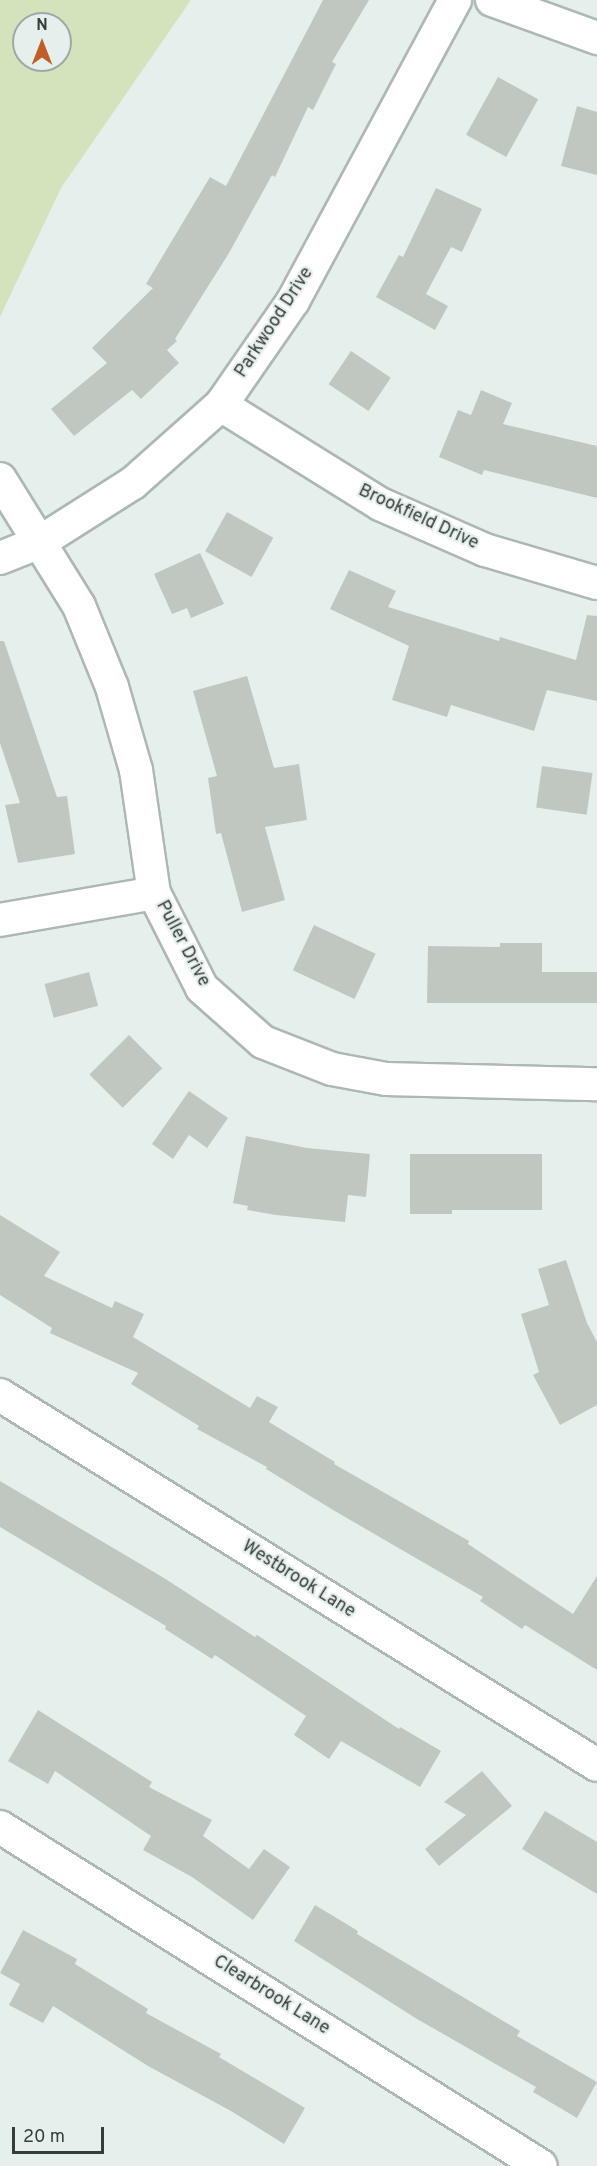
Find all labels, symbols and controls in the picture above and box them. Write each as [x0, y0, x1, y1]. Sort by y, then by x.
north arrow [12, 12, 72, 72]
text: N [36, 16, 48, 36]
street label: Parkwood Drive [231, 264, 319, 382]
street label: Brookfield Drive [354, 481, 482, 555]
street label: Puller Drive [150, 897, 214, 991]
street label: Westbrook Lane [237, 1537, 359, 1623]
street label: Clearbrook Lane [209, 1952, 333, 2040]
scale bar [15, 2115, 106, 2153]
text: 20 m [23, 2126, 65, 2149]

